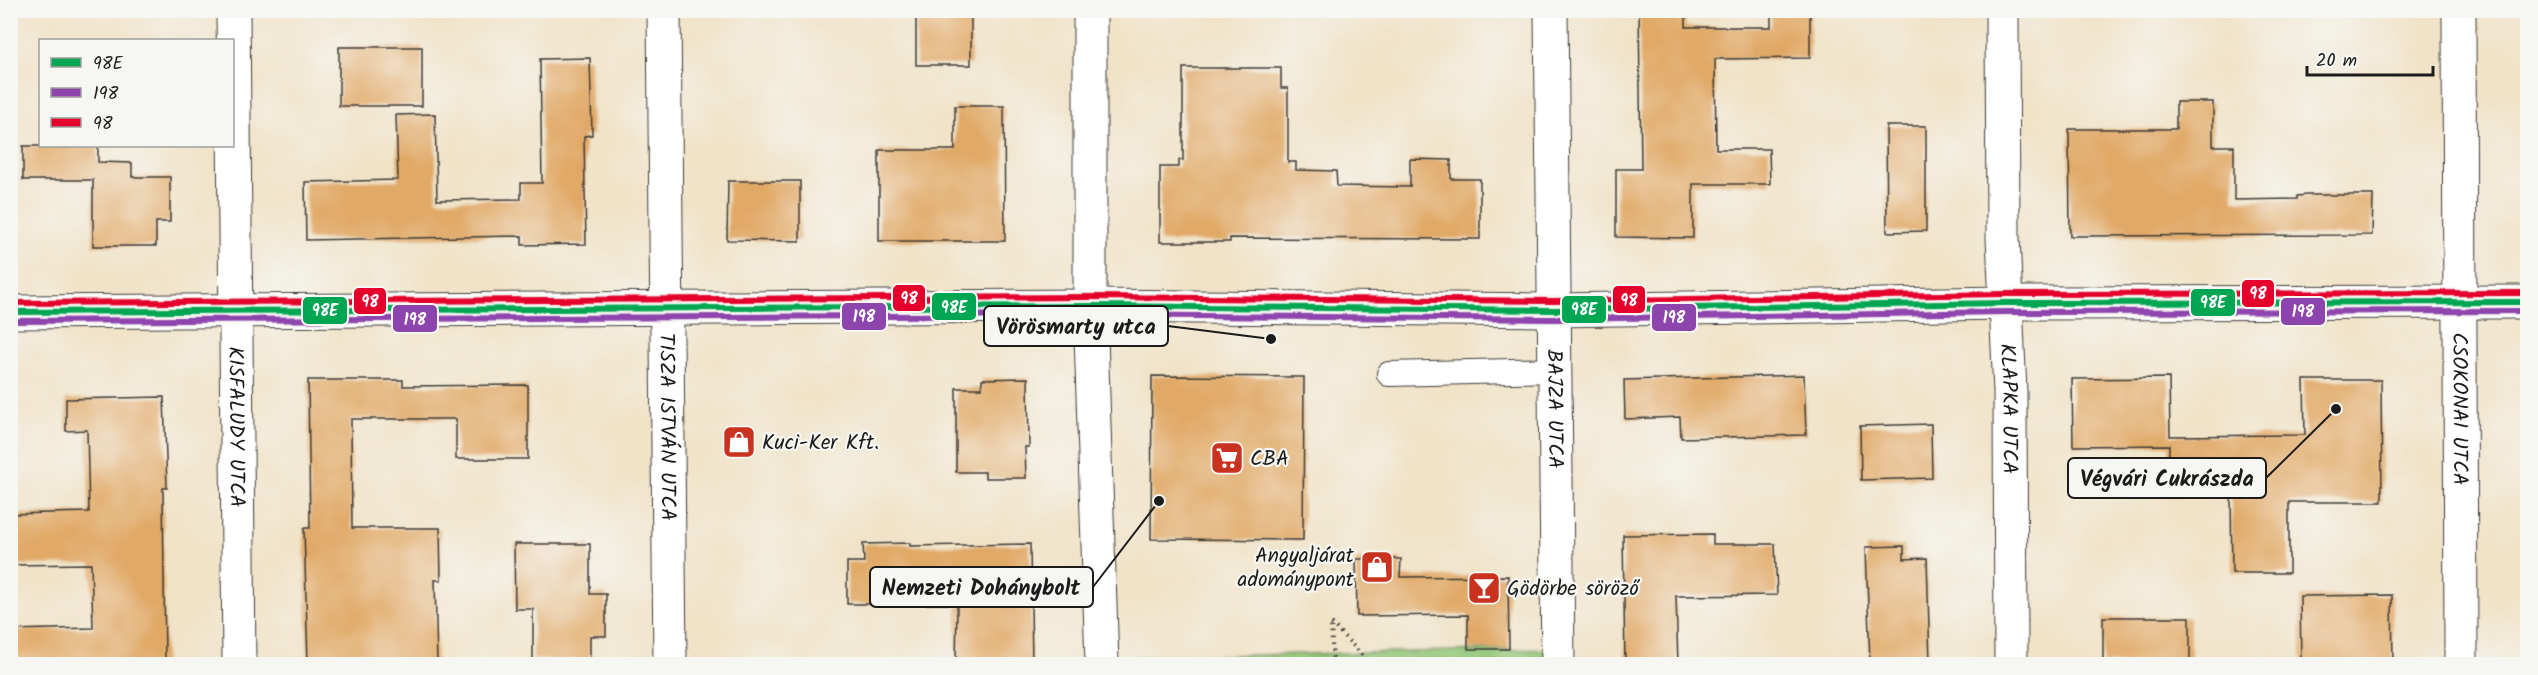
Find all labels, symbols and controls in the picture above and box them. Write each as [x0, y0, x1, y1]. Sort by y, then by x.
legend [39, 39, 234, 147]
scale bar [2307, 39, 2433, 77]
text: 20 m [2316, 47, 2357, 76]
text: 98E [93, 50, 124, 79]
text: 198 [93, 80, 118, 109]
text: 98 [93, 110, 113, 139]
line badge: 98 [2241, 279, 2275, 308]
text: 98 [2249, 282, 2267, 307]
line badge: 98 [892, 284, 926, 312]
line badge: 98 [1612, 285, 1646, 314]
line badge: 98 [353, 287, 387, 315]
text: 98 [900, 287, 918, 312]
line badge: 98E [2190, 288, 2236, 317]
text: 98 [1620, 289, 1638, 314]
text: 98 [361, 290, 379, 315]
text: 98E [2200, 291, 2227, 316]
line badge: 98E [931, 292, 977, 321]
line badge: 98E [1561, 295, 1607, 324]
line badge: 98E [302, 296, 348, 325]
text: 98E [941, 296, 968, 321]
line badge: 198 [2280, 297, 2326, 326]
text: 98E [1571, 298, 1598, 323]
text: 98E [312, 299, 339, 324]
text: 198 [2292, 300, 2315, 325]
line badge: 198 [841, 302, 887, 331]
line badge: 198 [1651, 303, 1697, 332]
line badge: 198 [392, 304, 438, 333]
text: 198 [853, 305, 876, 330]
callout: Vörösmarty utca [984, 306, 1168, 346]
text: 198 [1663, 306, 1686, 331]
text: 198 [404, 308, 427, 333]
text: Vörösmarty utca [996, 311, 1156, 346]
street label: CSOKONAI UTCA [2442, 332, 2475, 486]
street label: TISZA ISTVÁN UTCA [649, 333, 684, 521]
street label: KLAPKA UTCA [1990, 343, 2025, 474]
street label: KISFALUDY UTCA [218, 346, 253, 508]
street label: BAJZA UTCA [1537, 349, 1571, 469]
shop icon: Kuci-Ker Kft. [721, 424, 757, 460]
place label: Kuci-Ker Kft. [762, 427, 879, 460]
supermarket icon: CBA [1209, 440, 1245, 476]
place label: CBA [1250, 443, 1289, 476]
callout: Végvári Cukrászda [2068, 458, 2266, 498]
text: Végvári Cukrászda [2080, 463, 2254, 498]
place label: Angyaljárat adománypont [1238, 540, 1355, 597]
shop icon: Angyaljárat adománypont [1359, 549, 1395, 585]
callout: Nemzeti Dohánybolt [870, 567, 1093, 607]
bar icon: Gödörbe söröző [1466, 570, 1502, 606]
text: Nemzeti Dohánybolt [882, 572, 1081, 607]
place label: Gödörbe söröző [1507, 573, 1640, 606]

